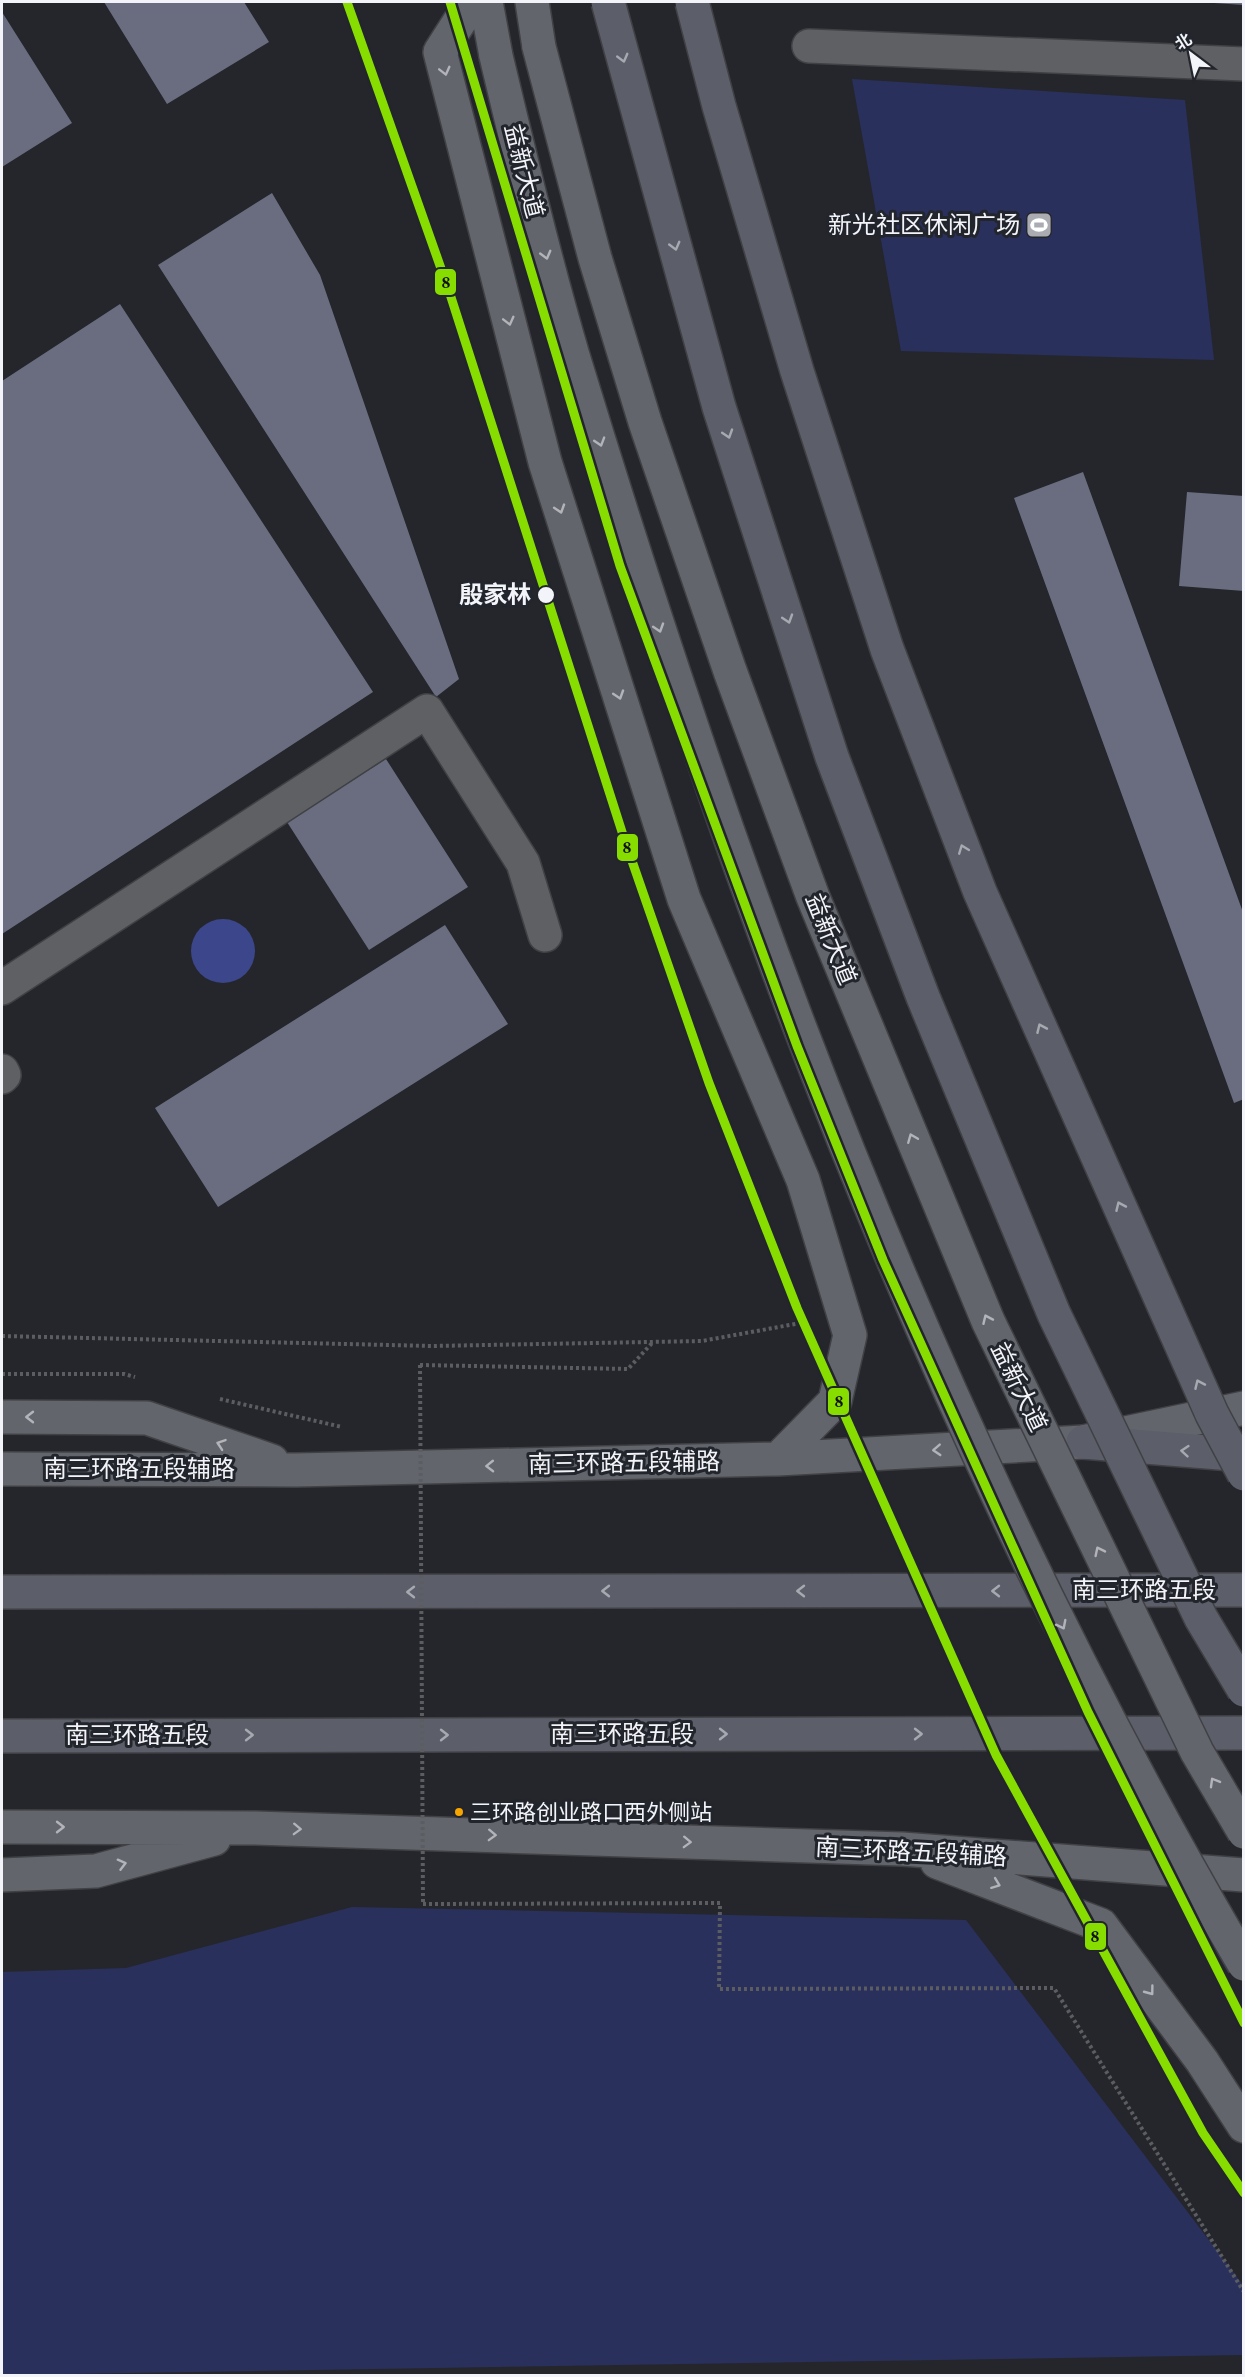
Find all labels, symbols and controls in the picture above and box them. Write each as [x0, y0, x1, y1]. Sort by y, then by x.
north arrow [1161, 24, 1221, 84]
text: 北 [1170, 28, 1197, 57]
one-way arrow [616, 53, 629, 63]
one-way arrow [437, 66, 450, 76]
street label: 益新大道 [494, 120, 552, 222]
place label: 新光社区休闲广场 [828, 208, 1020, 244]
sports icon: 新光社区休闲广场 [1024, 210, 1054, 240]
one-way arrow [668, 240, 680, 251]
one-way arrow [539, 249, 551, 260]
line badge: 8 [434, 268, 457, 296]
text: 8 [442, 271, 451, 295]
one-way arrow [501, 316, 514, 326]
one-way arrow [720, 428, 733, 439]
one-way arrow [593, 436, 606, 447]
one-way arrow [553, 503, 565, 514]
place label: 殷家林 [459, 578, 531, 614]
marker: 殷家林 [536, 585, 556, 605]
one-way arrow [780, 613, 793, 624]
one-way arrow [652, 622, 664, 633]
one-way arrow [612, 689, 624, 700]
line badge: 8 [616, 833, 639, 862]
text: 8 [623, 836, 632, 860]
one-way arrow [958, 844, 971, 854]
street label: 益新大道 [795, 888, 865, 991]
one-way arrow [1036, 1023, 1048, 1034]
one-way arrow [907, 1134, 919, 1145]
one-way arrow [1115, 1201, 1127, 1212]
one-way arrow [982, 1314, 994, 1325]
street label: 益新大道 [981, 1336, 1055, 1438]
one-way arrow [1194, 1380, 1206, 1391]
line badge: 8 [827, 1387, 850, 1416]
text: 8 [835, 1390, 844, 1414]
one-way arrow [26, 1411, 35, 1424]
one-way arrow [216, 1438, 227, 1451]
street label: 南三环路五段辅路 [528, 1444, 720, 1484]
one-way arrow [932, 1444, 941, 1457]
one-way arrow [1181, 1444, 1190, 1457]
street label: 南三环路五段辅路 [43, 1452, 235, 1488]
one-way arrow [486, 1459, 495, 1472]
one-way arrow [1095, 1546, 1107, 1557]
street label: 南三环路五段 [1072, 1573, 1216, 1609]
one-way arrow [602, 1585, 611, 1597]
one-way arrow [797, 1585, 806, 1597]
one-way arrow [992, 1585, 1001, 1597]
one-way arrow [407, 1586, 416, 1598]
one-way arrow [1055, 1619, 1066, 1630]
street label: 南三环路五段 [550, 1717, 694, 1753]
street label: 南三环路五段 [65, 1718, 209, 1754]
one-way arrow [718, 1728, 727, 1740]
one-way arrow [913, 1728, 922, 1740]
one-way arrow [244, 1729, 253, 1741]
one-way arrow [439, 1729, 448, 1741]
one-way arrow [1210, 1778, 1222, 1788]
place label: 三环路创业路口西外侧站 [470, 1797, 712, 1830]
marker: 三环路创业路口西外侧站 [453, 1806, 465, 1818]
one-way arrow [55, 1821, 64, 1833]
one-way arrow [292, 1823, 301, 1836]
one-way arrow [487, 1829, 496, 1842]
street label: 南三环路五段辅路 [814, 1830, 1008, 1876]
one-way arrow [682, 1835, 691, 1848]
one-way arrow [116, 1859, 127, 1871]
one-way arrow [990, 1877, 1001, 1890]
line badge: 8 [1084, 1922, 1107, 1951]
text: 8 [1091, 1925, 1100, 1949]
one-way arrow [1143, 1984, 1154, 1995]

